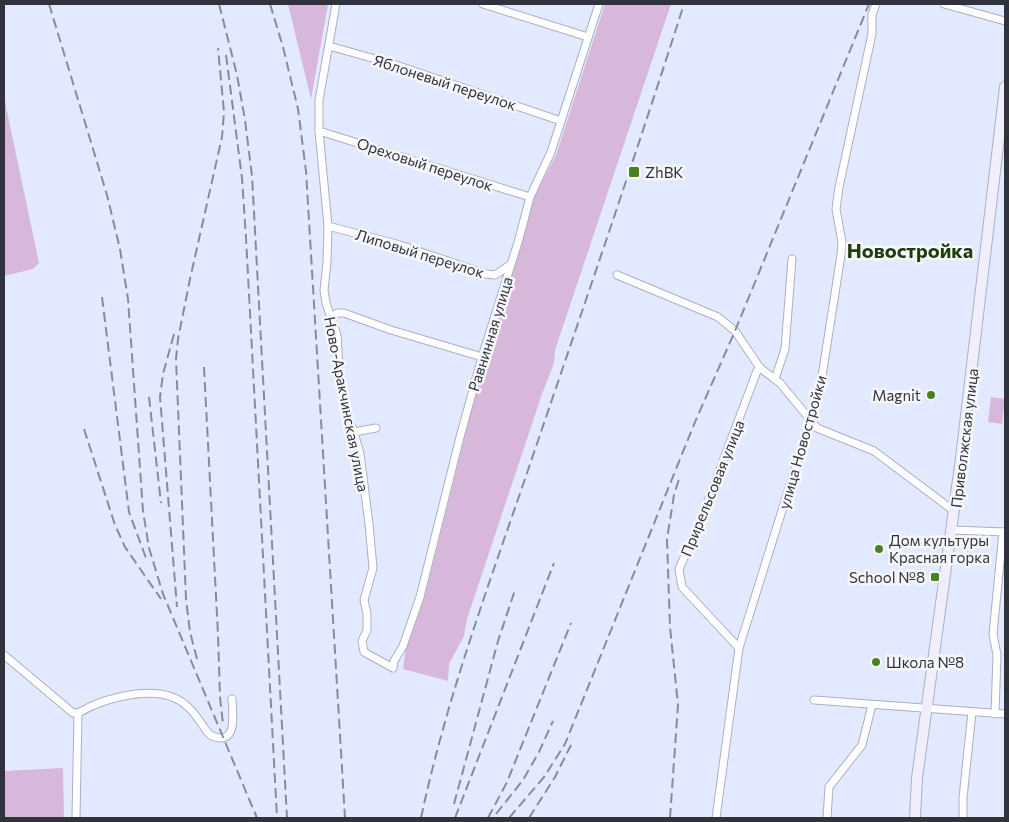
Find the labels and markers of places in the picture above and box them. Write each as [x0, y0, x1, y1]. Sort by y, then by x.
place label: ZhBK [645, 163, 683, 181]
marker: ZhBK [627, 165, 641, 179]
place label: Magnit [872, 386, 921, 404]
marker: Magnit [925, 389, 937, 401]
place label: Дом культуры Красная горка [889, 531, 990, 566]
marker: Дом культуры Красная горка [873, 543, 885, 555]
place label: School №8 [849, 568, 925, 586]
marker: School №8 [929, 571, 941, 583]
place label: Школа №8 [886, 653, 964, 671]
marker: Школа №8 [870, 656, 882, 668]

